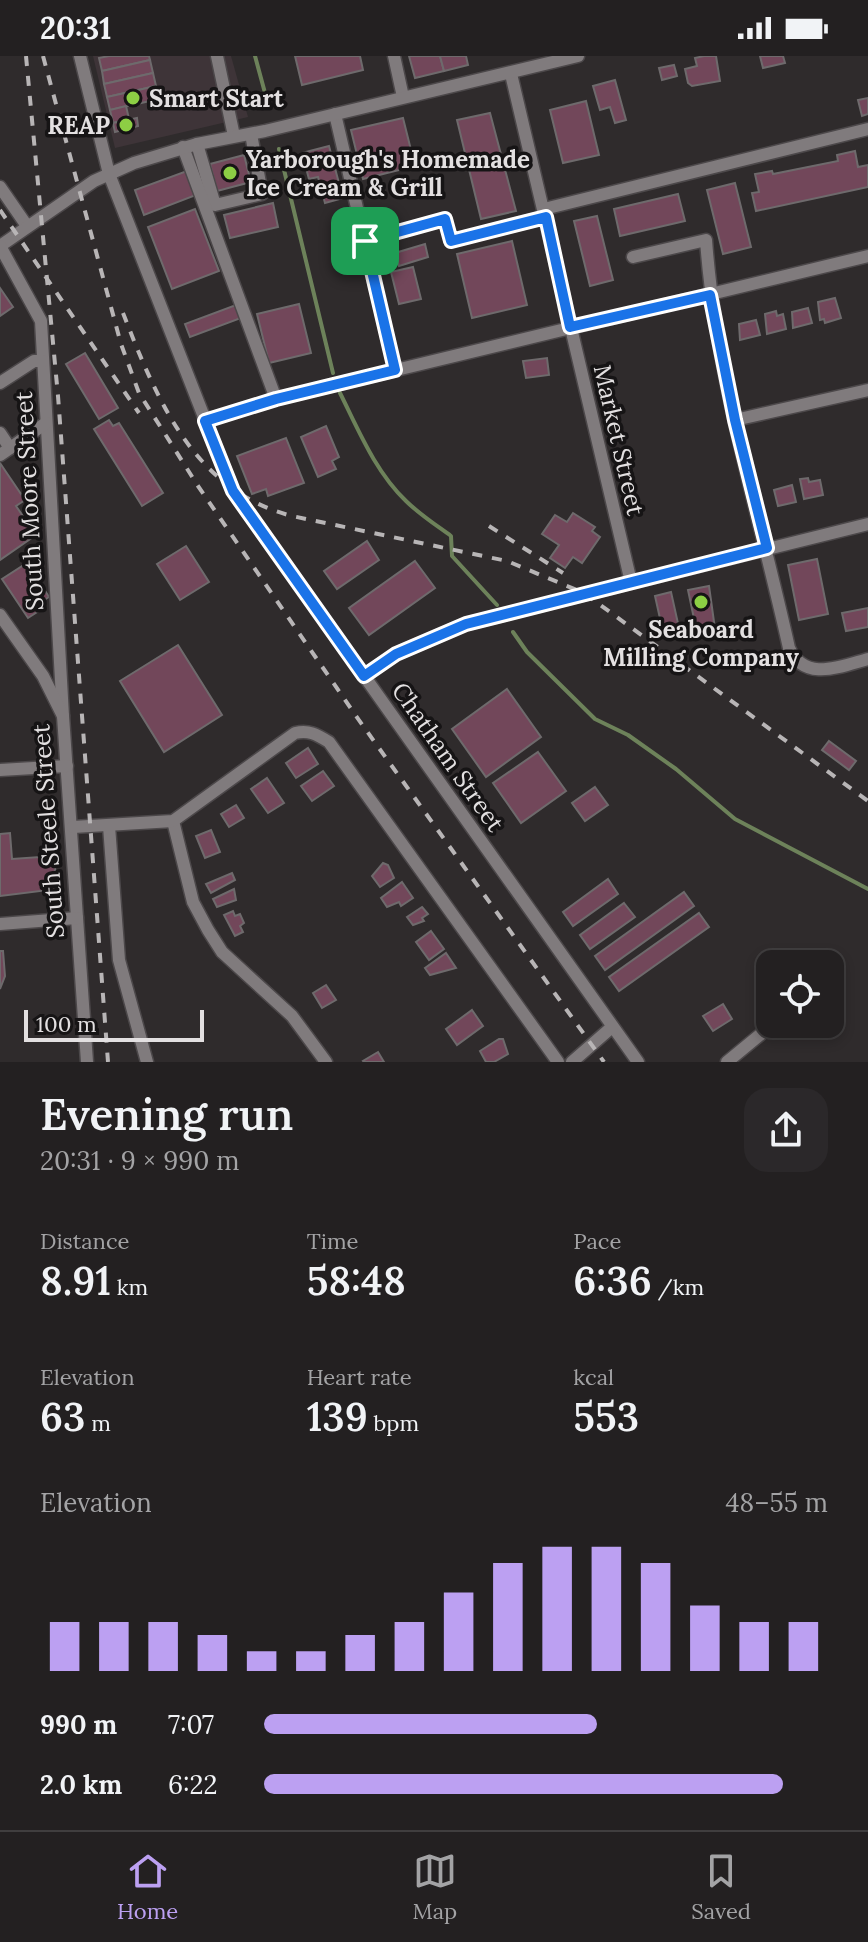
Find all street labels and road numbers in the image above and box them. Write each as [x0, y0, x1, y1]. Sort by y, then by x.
street label: Market Street [587, 362, 652, 519]
street label: South Moore Street [8, 390, 50, 611]
street label: Chatham Street [385, 676, 511, 838]
street label: South Steele Street [25, 722, 71, 939]

